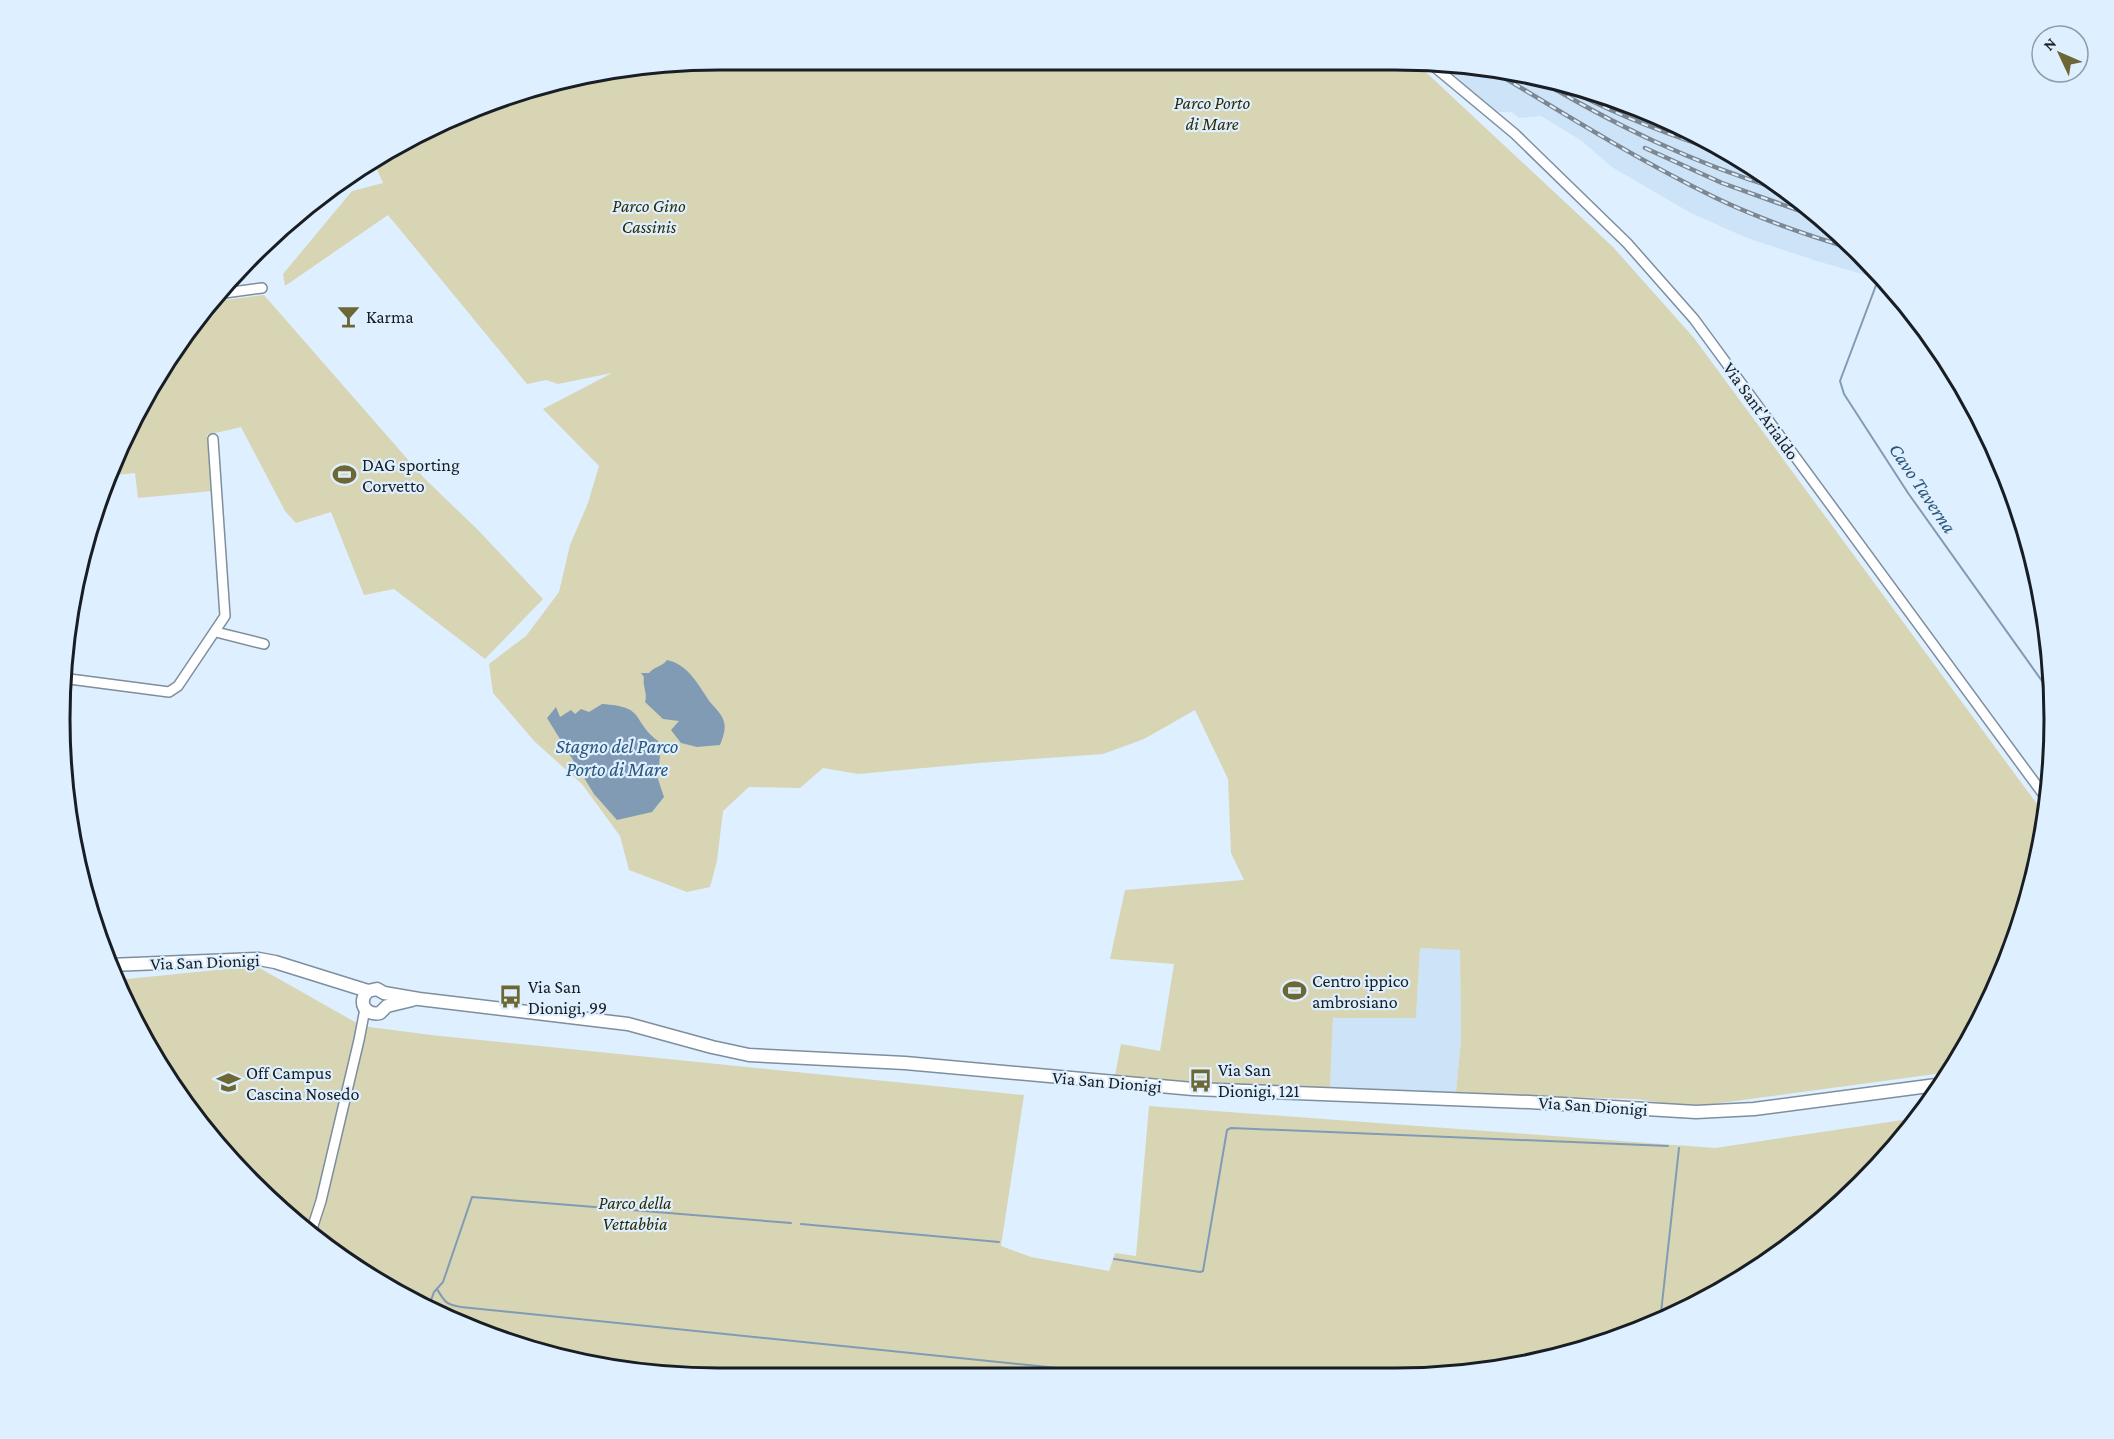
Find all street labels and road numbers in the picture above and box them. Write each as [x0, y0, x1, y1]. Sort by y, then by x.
street label: Via Sant'Arialdo [1719, 358, 1803, 464]
street label: Via San Dionigi [150, 950, 260, 974]
street label: Via San Dionigi [1052, 1067, 1163, 1097]
street label: Via San Dionigi [1538, 1092, 1649, 1120]

